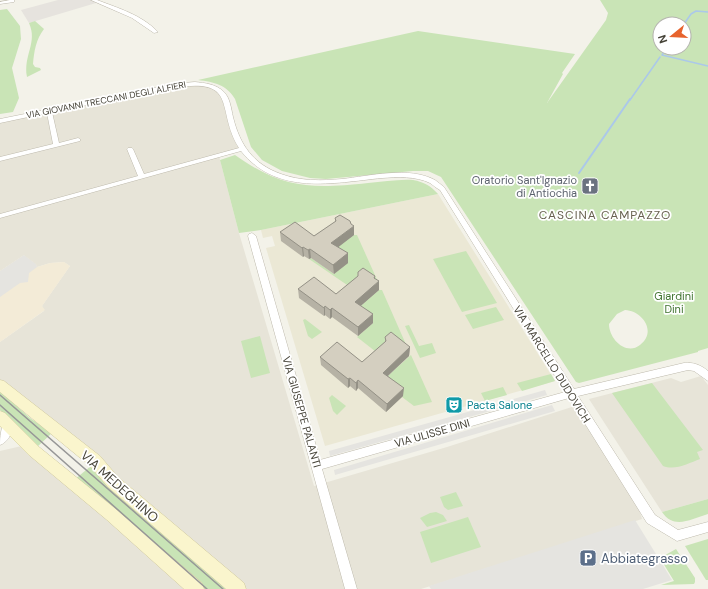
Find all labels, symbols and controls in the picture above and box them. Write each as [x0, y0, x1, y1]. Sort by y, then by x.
north arrow [652, 16, 692, 56]
text: N [655, 33, 670, 45]
street label: VIA GIOVANNI TRECCANI DEGLI ALFIERI [25, 79, 187, 121]
place label: Oratorio Sant'Ignazio di Antiochia [472, 173, 577, 200]
church icon: Oratorio Sant'Ignazio di Antiochia [580, 176, 600, 196]
district label: CASCINA CAMPAZZO [539, 207, 671, 223]
park label: Giardini Dini [654, 289, 694, 316]
street label: VIA MARCELLO DUDOVICH [510, 303, 594, 425]
street label: VIA GIUSEPPE PALANTI [279, 355, 325, 469]
theatre icon: Pacta Salone [444, 395, 464, 415]
place label: Pacta Salone [467, 398, 532, 412]
street label: VIA ULISSE DINI [393, 416, 471, 450]
street label: VIA MEDEGHINO [77, 447, 162, 526]
parking icon: Abbiategrasso [578, 548, 598, 568]
place label: Abbiategrasso [601, 550, 688, 567]

